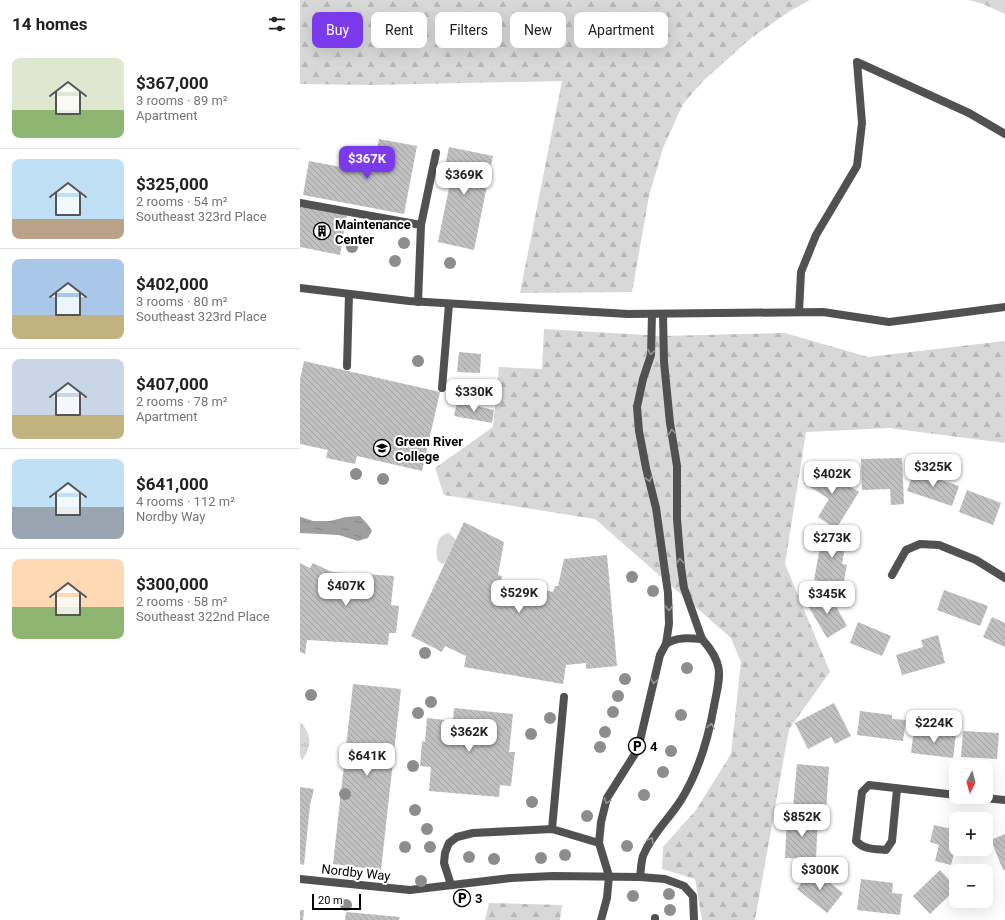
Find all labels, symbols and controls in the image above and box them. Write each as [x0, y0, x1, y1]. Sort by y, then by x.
chip: Buy [312, 12, 363, 48]
chip: Rent [371, 12, 427, 48]
chip: Filters [435, 12, 502, 48]
chip: New [510, 12, 566, 48]
chip: Apartment [574, 12, 668, 48]
icon: filters [266, 13, 288, 35]
text: 14 homes [12, 14, 88, 34]
text: $367,000 [136, 73, 208, 93]
icon: home [44, 74, 92, 122]
text: 3 rooms · 89 m² [136, 93, 228, 108]
text: Apartment [136, 108, 198, 123]
pin: $367K [339, 146, 395, 180]
text: $367K [348, 151, 386, 166]
pin: $369K [436, 162, 492, 196]
text: $369K [445, 167, 483, 182]
text: $325,000 [136, 174, 208, 194]
icon: home [44, 175, 92, 223]
text: 2 rooms · 54 m² [136, 194, 228, 209]
text: Southeast 323rd Place [136, 209, 267, 224]
place label: Maintenance Center [335, 217, 411, 247]
building icon: Maintenance Center [312, 221, 332, 241]
text: $402,000 [136, 274, 208, 294]
icon: home [44, 275, 92, 323]
text: 3 rooms · 80 m² [136, 294, 228, 309]
text: Southeast 323rd Place [136, 309, 267, 324]
one-way arrow [647, 349, 656, 356]
text: $407,000 [136, 374, 208, 394]
icon: home [44, 375, 92, 423]
pin: $330K [446, 379, 502, 413]
text: $330K [455, 384, 493, 399]
text: 2 rooms · 78 m² [136, 394, 228, 409]
text: Apartment [136, 409, 198, 424]
one-way arrow [668, 429, 677, 435]
place label: Green River College [395, 434, 463, 464]
school or university icon: Green River College [372, 438, 392, 458]
pin: $325K [905, 454, 961, 488]
text: $325K [914, 459, 952, 474]
pin: $402K [804, 461, 860, 495]
text: $402K [813, 466, 851, 481]
text: $641,000 [136, 474, 208, 494]
icon: home [44, 475, 92, 523]
one-way arrow [644, 476, 652, 483]
text: 4 rooms · 112 m² [136, 494, 235, 509]
text: Nordby Way [136, 509, 205, 524]
pin: $273K [804, 525, 860, 559]
text: $273K [813, 530, 851, 545]
one-way arrow [676, 558, 685, 564]
pin: $407K [318, 573, 374, 607]
text: $300,000 [136, 574, 208, 594]
icon: home [44, 575, 92, 623]
text: $407K [327, 578, 365, 593]
pin: $529K [491, 580, 547, 614]
pin: $345K [799, 581, 855, 615]
text: $529K [500, 585, 538, 600]
text: $345K [808, 586, 846, 601]
text: 2 rooms · 58 m² [136, 594, 228, 609]
one-way arrow [665, 605, 673, 611]
text: Southeast 322nd Place [136, 609, 270, 624]
one-way arrow [650, 678, 658, 684]
pin: $224K [906, 710, 962, 744]
text: $224K [915, 715, 953, 730]
pin: $362K [441, 719, 497, 753]
one-way arrow [706, 723, 714, 729]
text: $362K [450, 724, 488, 739]
parking icon: 4 [627, 736, 647, 756]
place label: 4 [650, 739, 658, 754]
pin: $641K [339, 743, 395, 777]
text: $641K [348, 748, 386, 763]
north arrow [949, 760, 993, 804]
map controls [949, 760, 993, 908]
one-way arrow [603, 797, 612, 804]
pin: $852K [774, 804, 830, 838]
text: $852K [783, 809, 821, 824]
button: + [949, 812, 993, 856]
one-way arrow [647, 837, 654, 844]
pin: $300K [792, 857, 848, 891]
street label: Nordby Way [321, 861, 391, 884]
text: $300K [801, 862, 839, 877]
button: − [949, 864, 993, 908]
parking icon: 3 [452, 888, 472, 908]
place label: 3 [475, 891, 482, 906]
scale bar [312, 892, 361, 911]
text: 20 m [318, 894, 343, 907]

